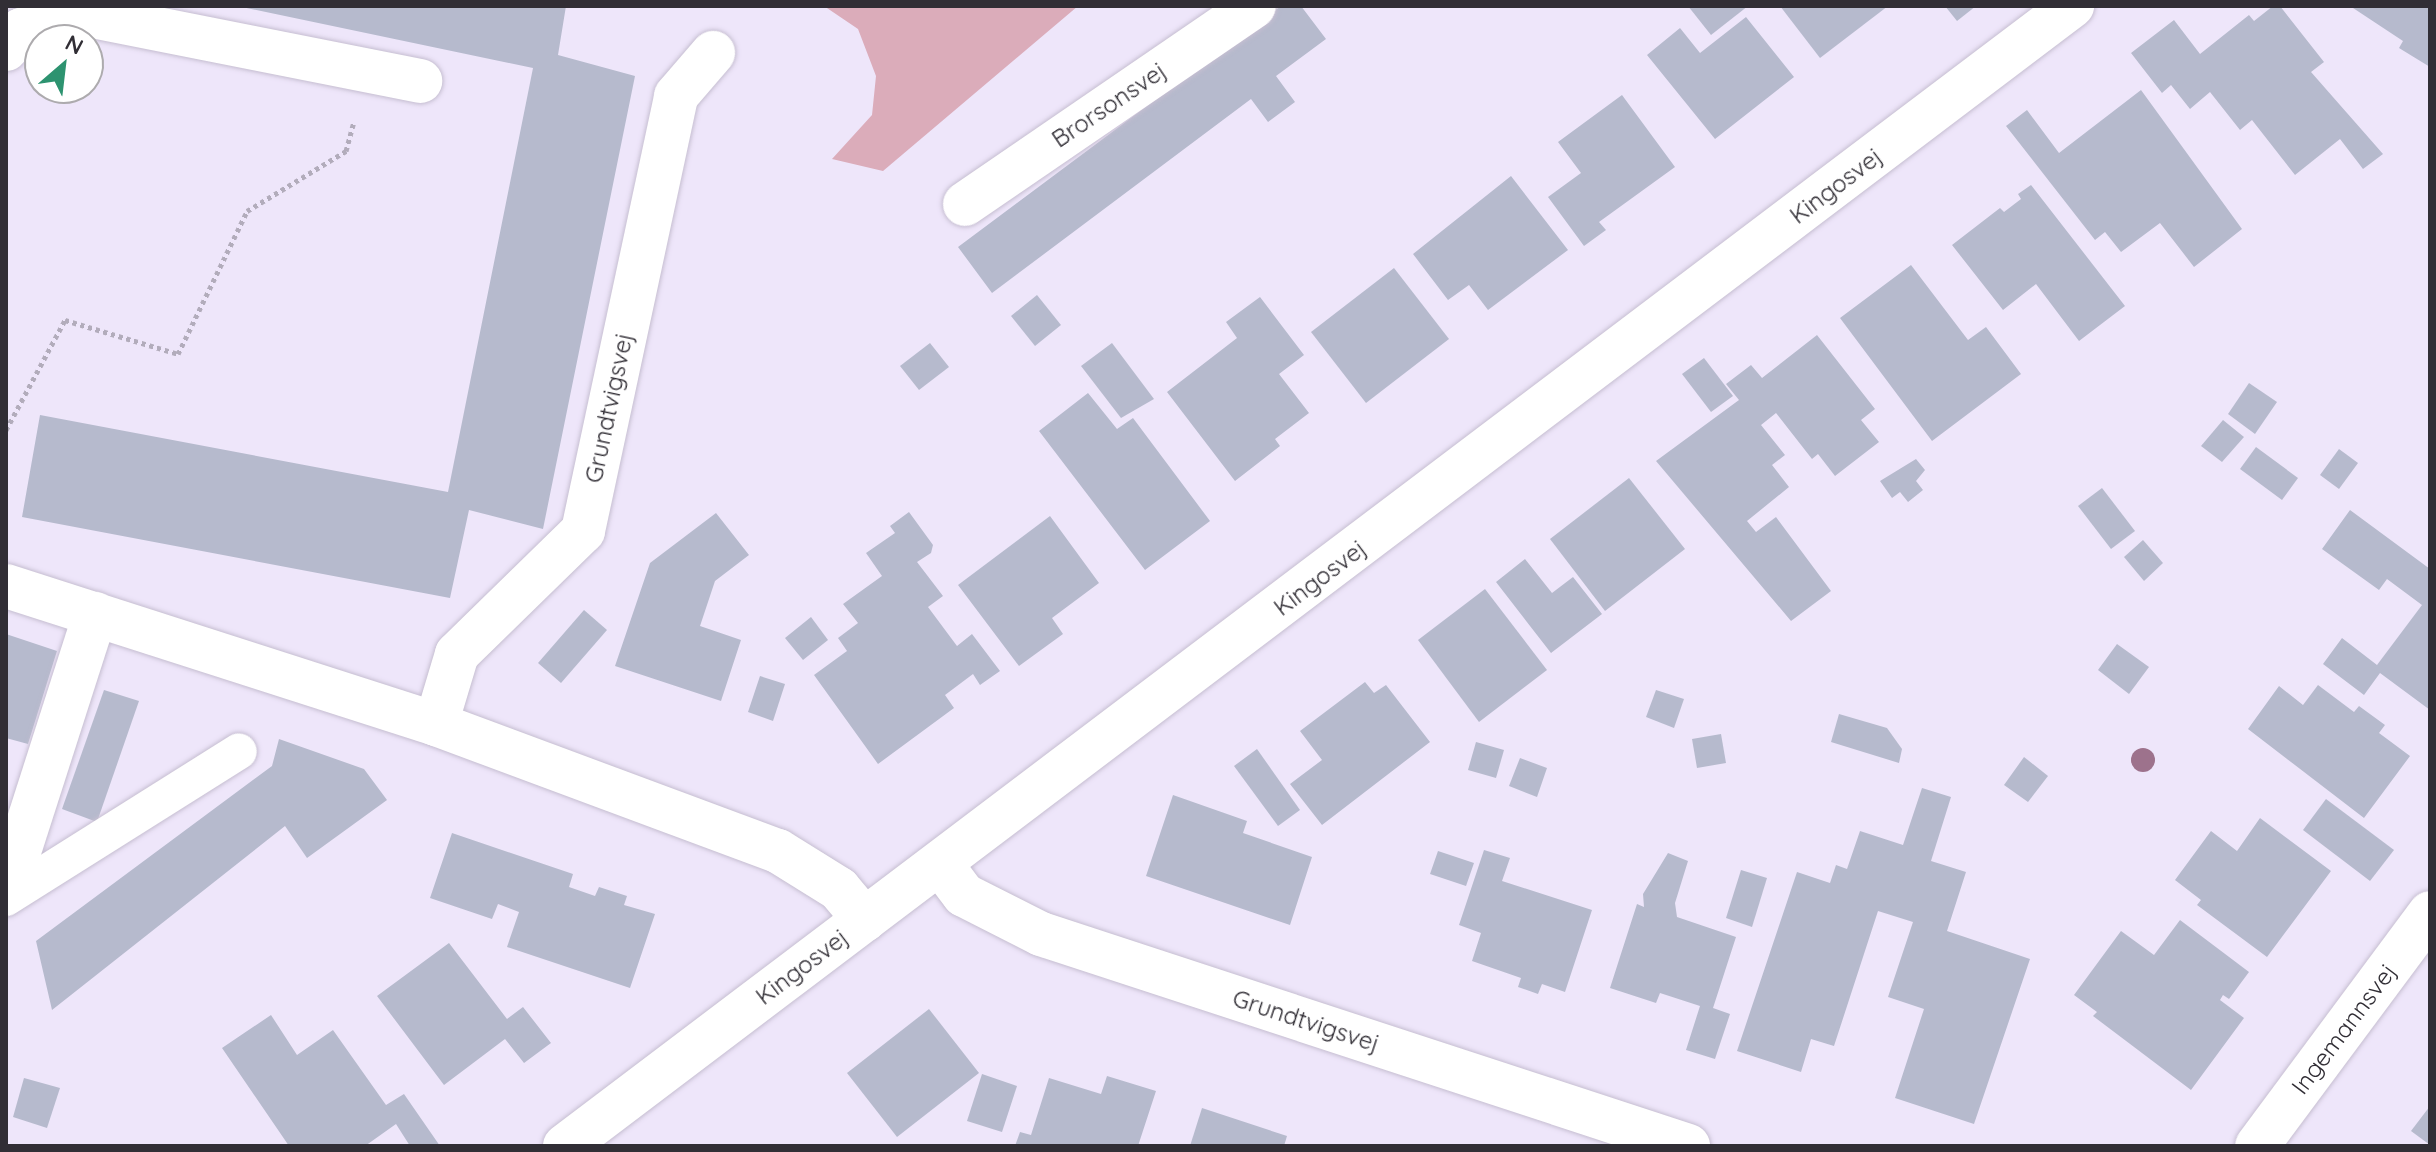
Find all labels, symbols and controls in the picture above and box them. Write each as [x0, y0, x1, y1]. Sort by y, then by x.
north arrow [24, 24, 104, 104]
text: N [61, 28, 88, 61]
street label: Brorsonsvej [1046, 56, 1172, 154]
street label: Kingosvej [1784, 142, 1888, 230]
street label: Grundtvigsvej [579, 330, 639, 486]
street label: Kingosvej [1268, 534, 1372, 622]
street label: Kingosvej [750, 923, 854, 1011]
street label: Ingemannsvej [2286, 958, 2402, 1100]
street label: Grundtvigsvej [1229, 984, 1383, 1058]

